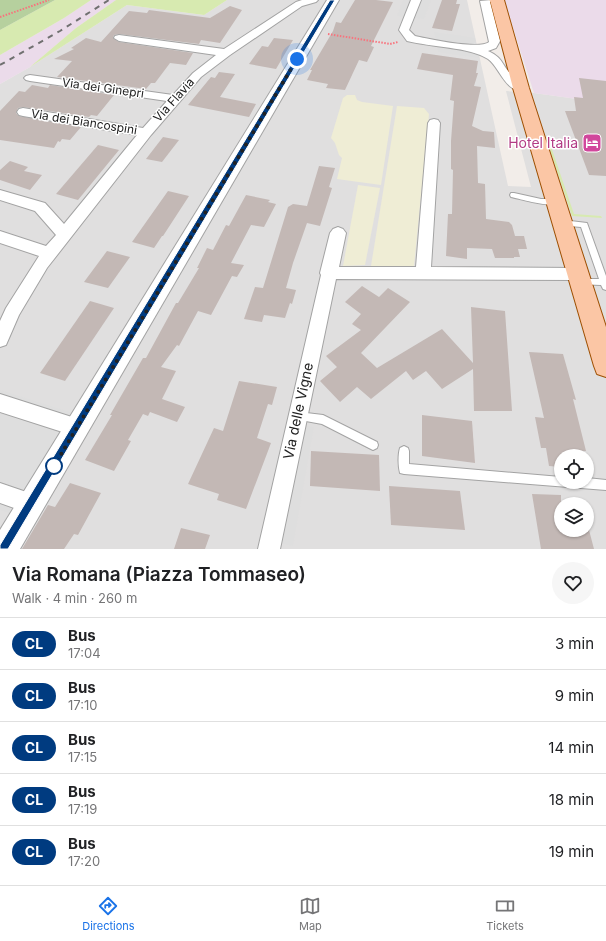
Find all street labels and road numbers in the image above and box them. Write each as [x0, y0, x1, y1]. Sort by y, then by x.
street label: Via dei Ginepri [61, 74, 145, 101]
street label: Via Flavia [150, 74, 197, 125]
street label: Via dei Biancospini [30, 106, 138, 137]
street label: Via delle Vigne [279, 361, 316, 461]

